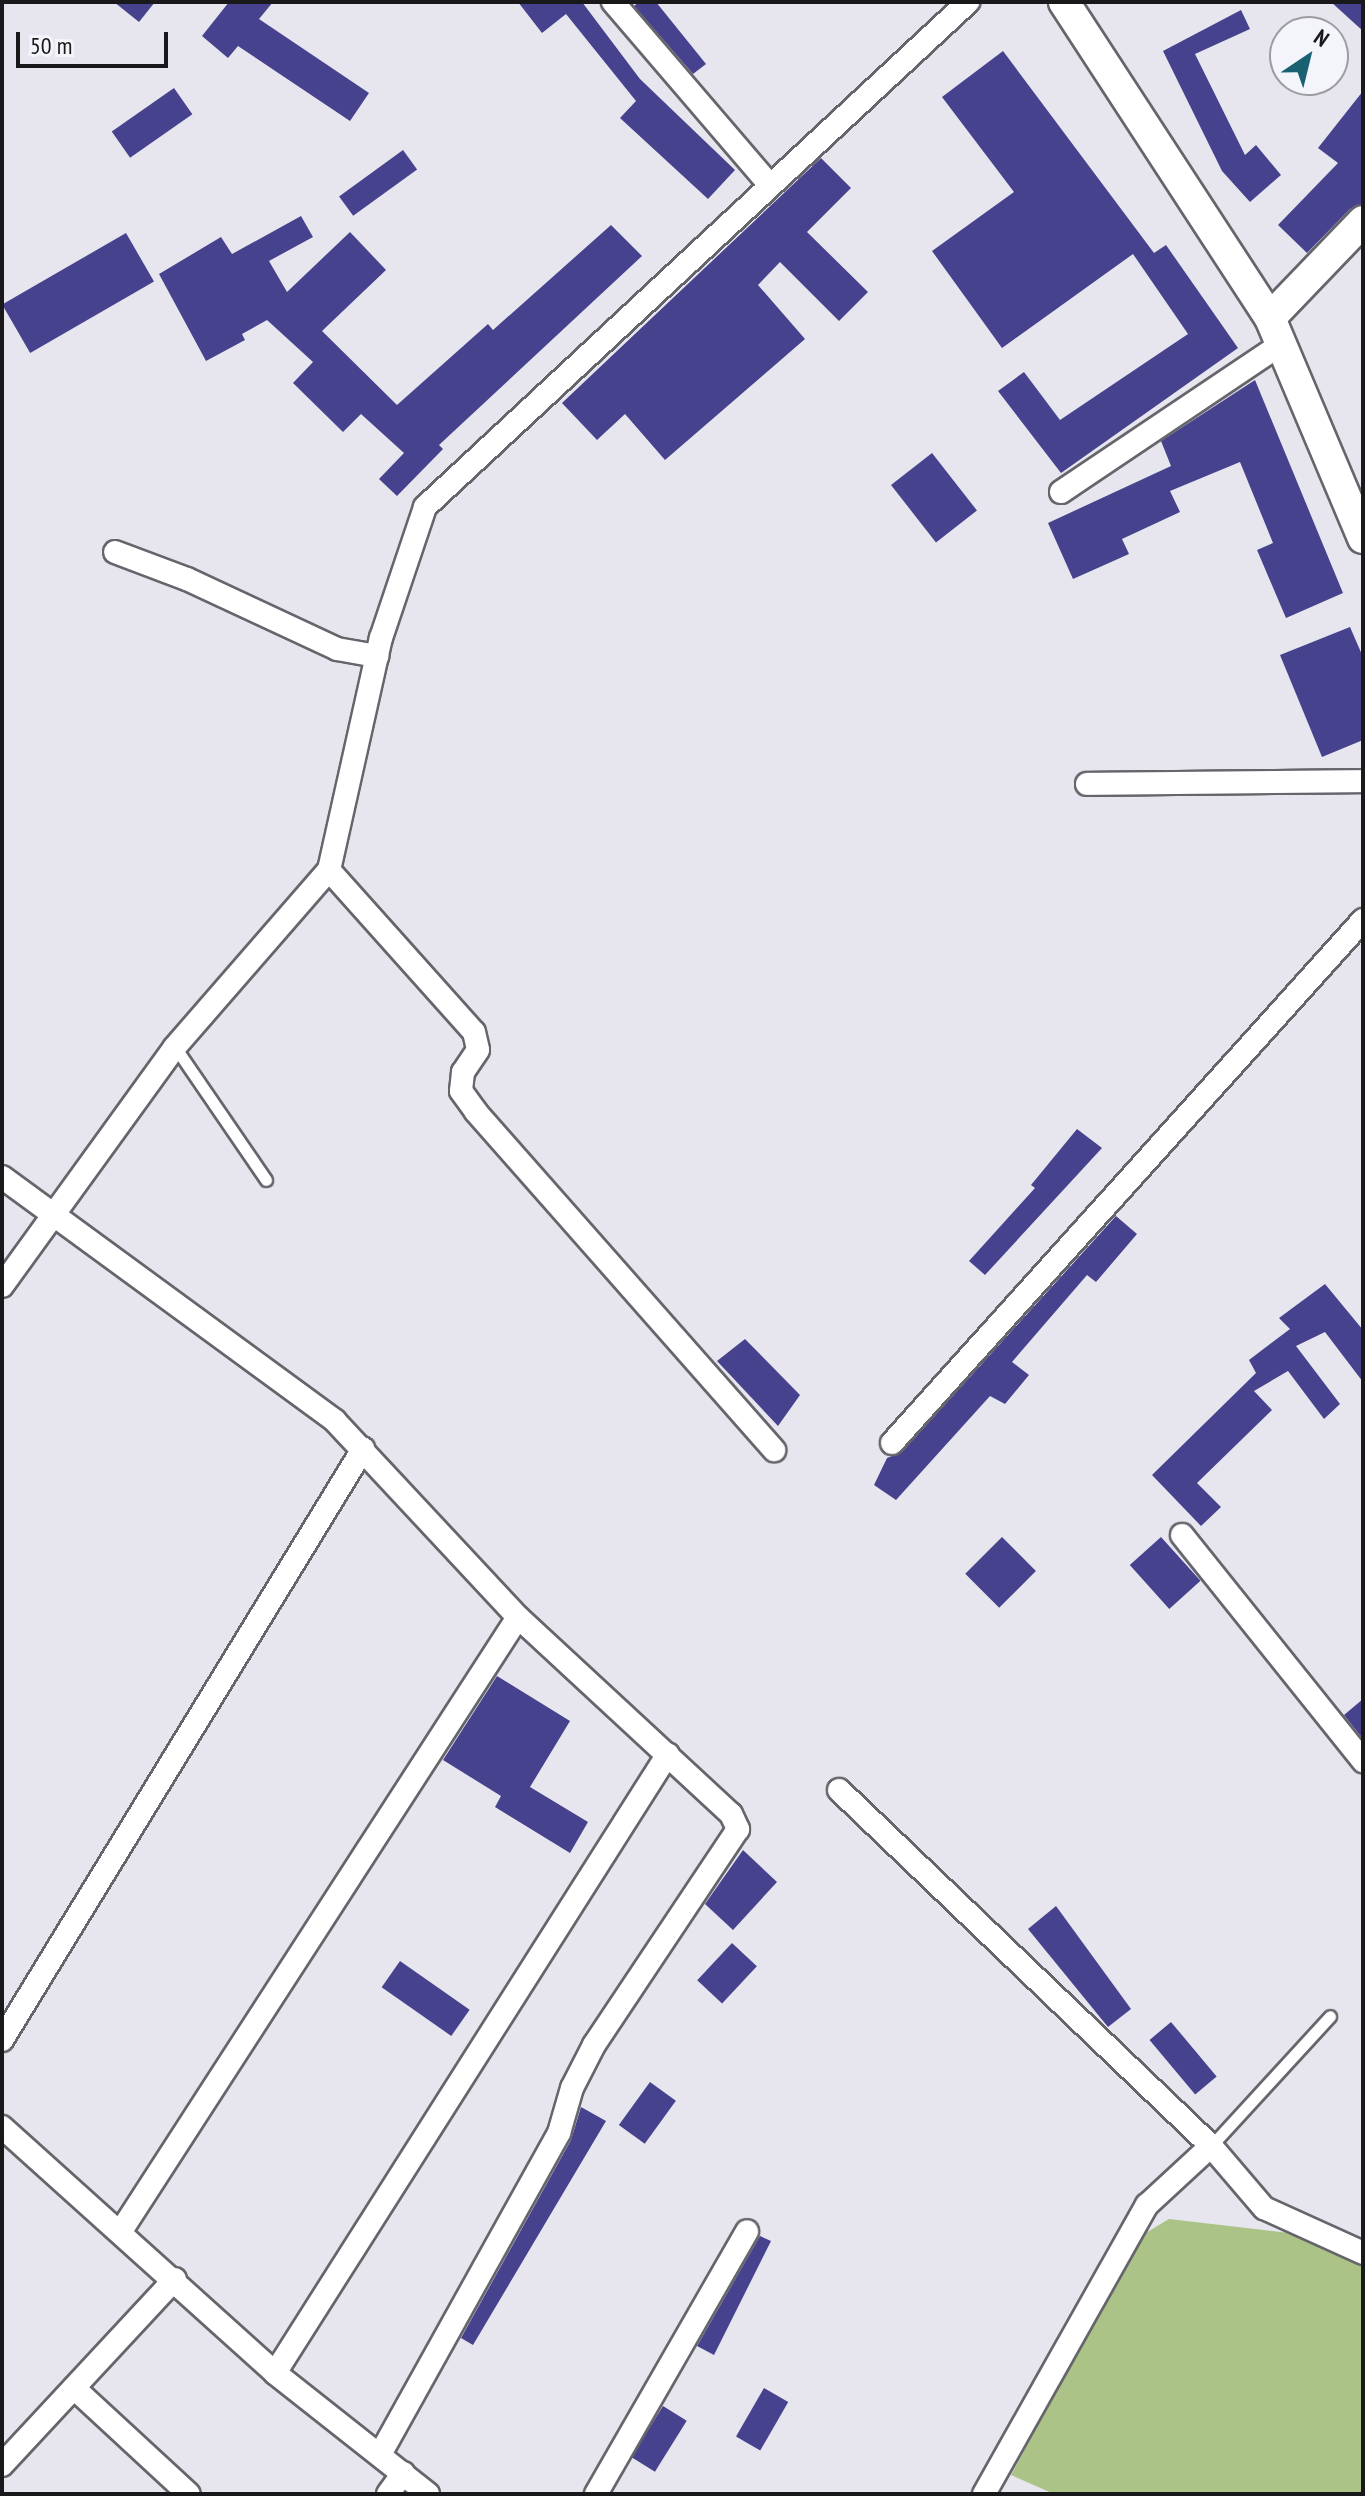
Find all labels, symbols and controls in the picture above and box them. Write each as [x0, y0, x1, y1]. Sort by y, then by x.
scale bar [20, 16, 172, 66]
north arrow [1269, 16, 1349, 96]
text: N [1309, 23, 1335, 53]
text: 50 m [30, 30, 72, 61]

